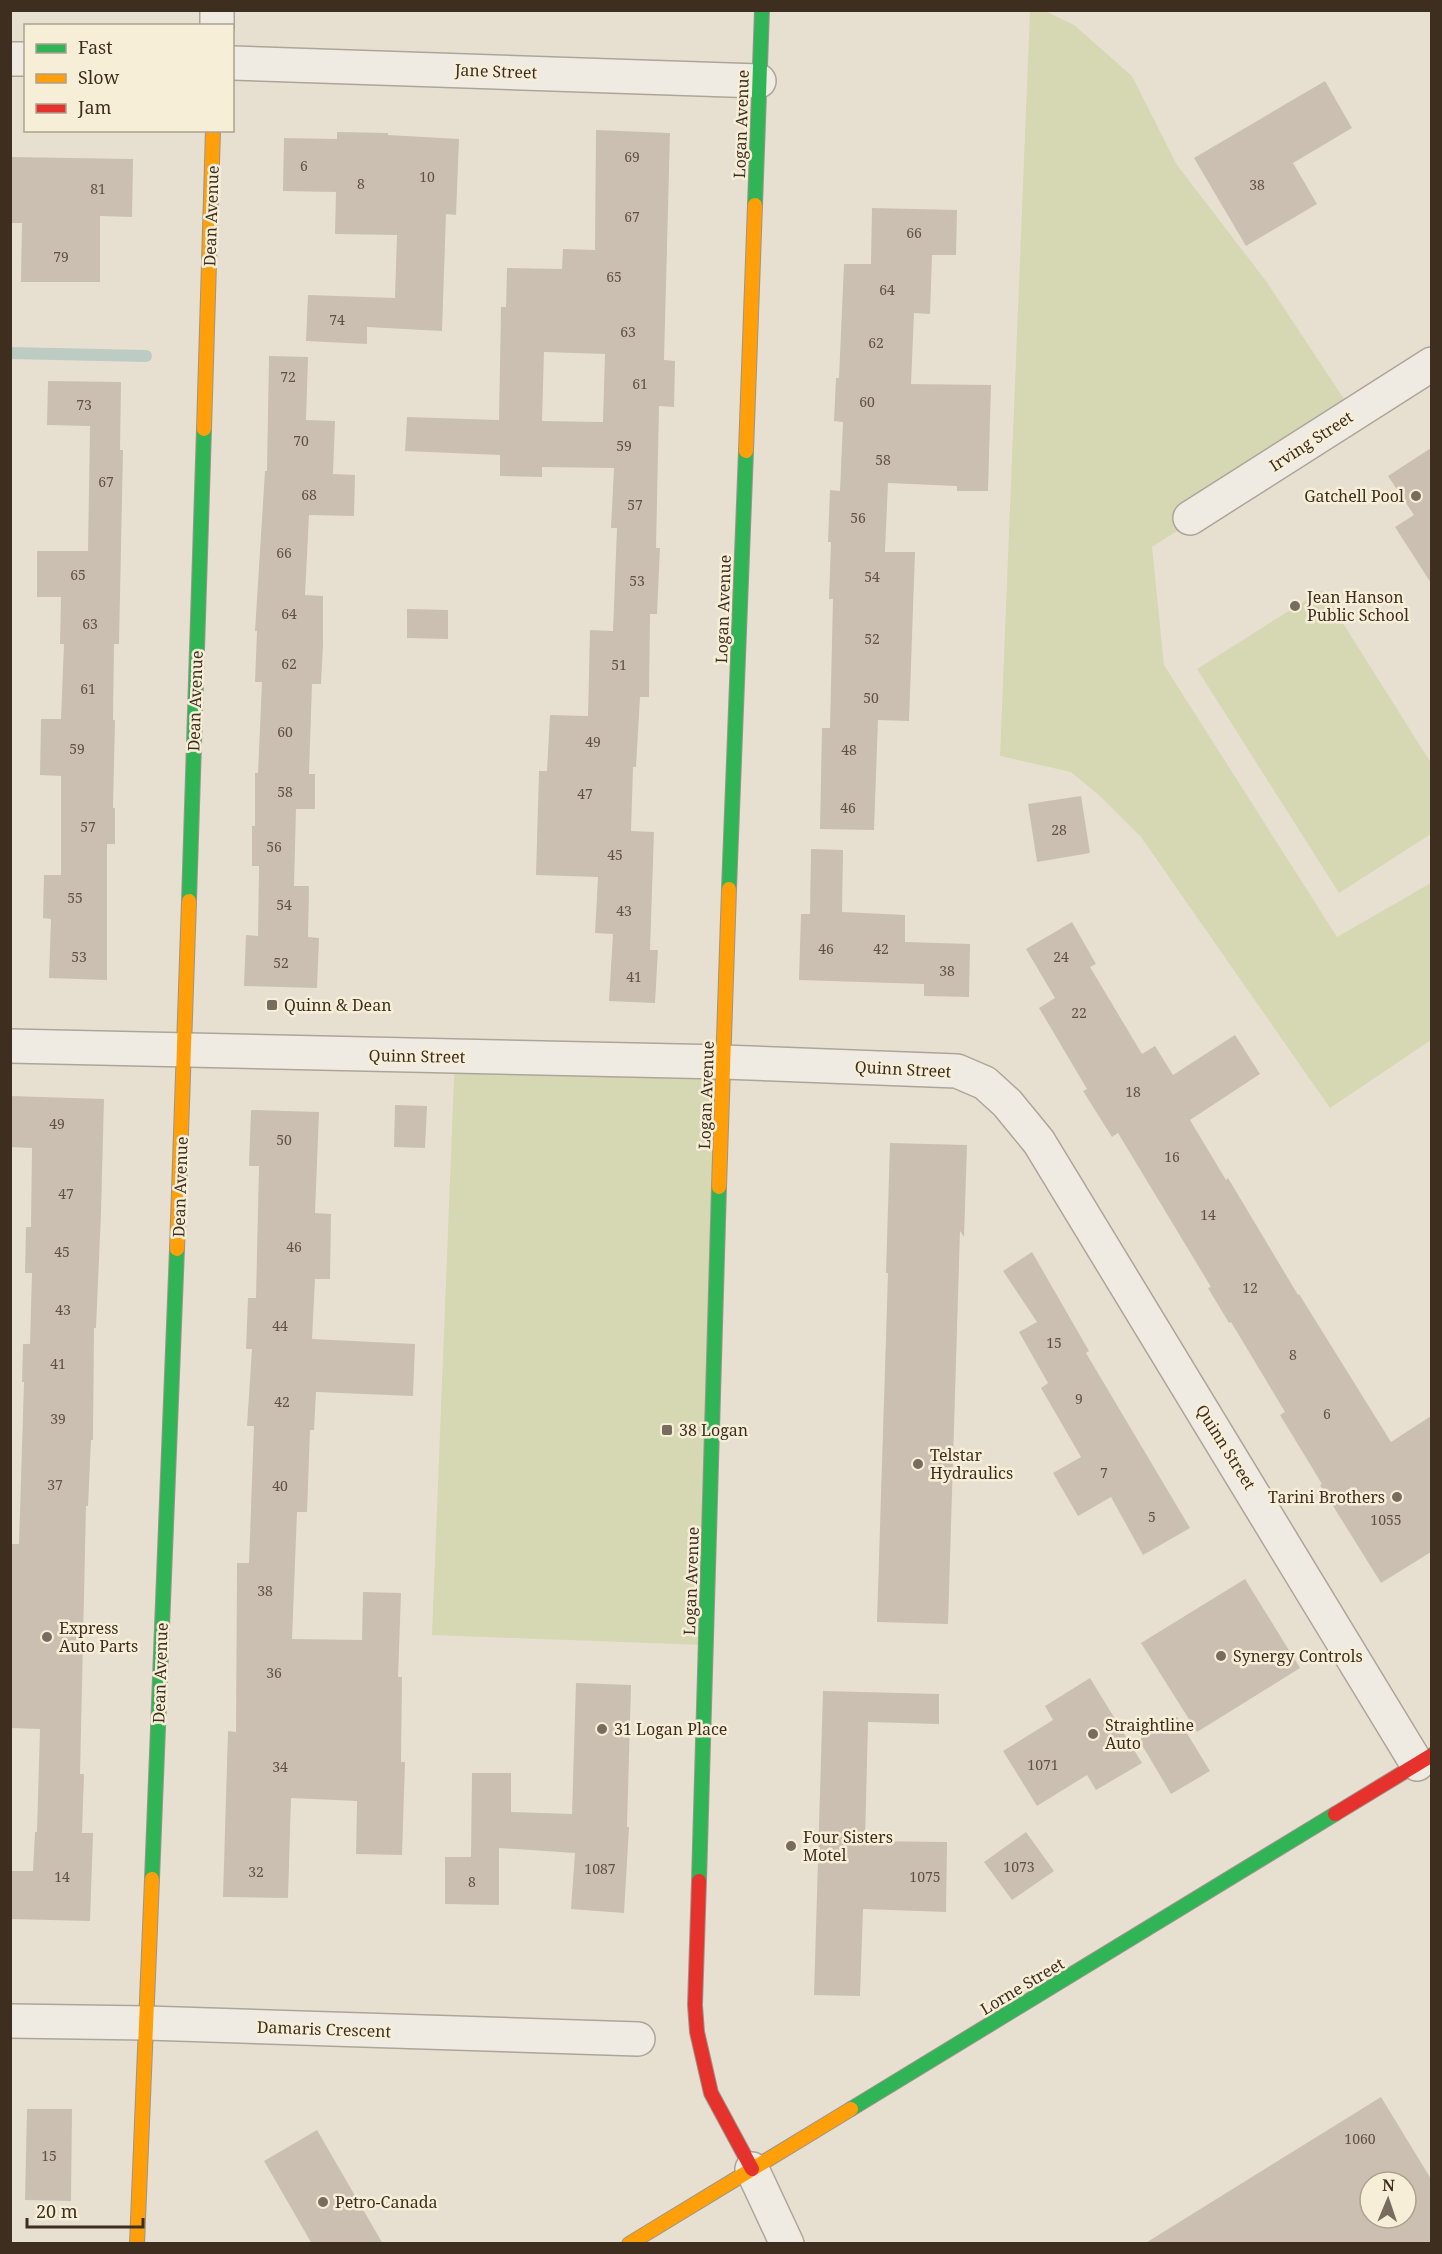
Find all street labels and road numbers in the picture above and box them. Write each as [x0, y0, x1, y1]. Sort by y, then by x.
street label: Jane Street [453, 59, 538, 83]
street label: Logan Avenue [728, 69, 754, 179]
street label: Dean Avenue [198, 165, 224, 267]
street label: Irving Street [1265, 406, 1357, 476]
street label: Logan Avenue [710, 554, 736, 664]
street label: Dean Avenue [182, 650, 208, 752]
street label: Logan Avenue [693, 1040, 719, 1150]
street label: Quinn Street [369, 1044, 466, 1068]
street label: Quinn Street [854, 1055, 952, 1083]
street label: Dean Avenue [167, 1136, 193, 1238]
street label: Quinn Street [1191, 1400, 1261, 1494]
street label: Logan Avenue [678, 1526, 704, 1636]
street label: Dean Avenue [147, 1622, 173, 1724]
street label: Lorne Street [976, 1952, 1068, 2020]
street label: Damaris Crescent [256, 2016, 392, 2042]

